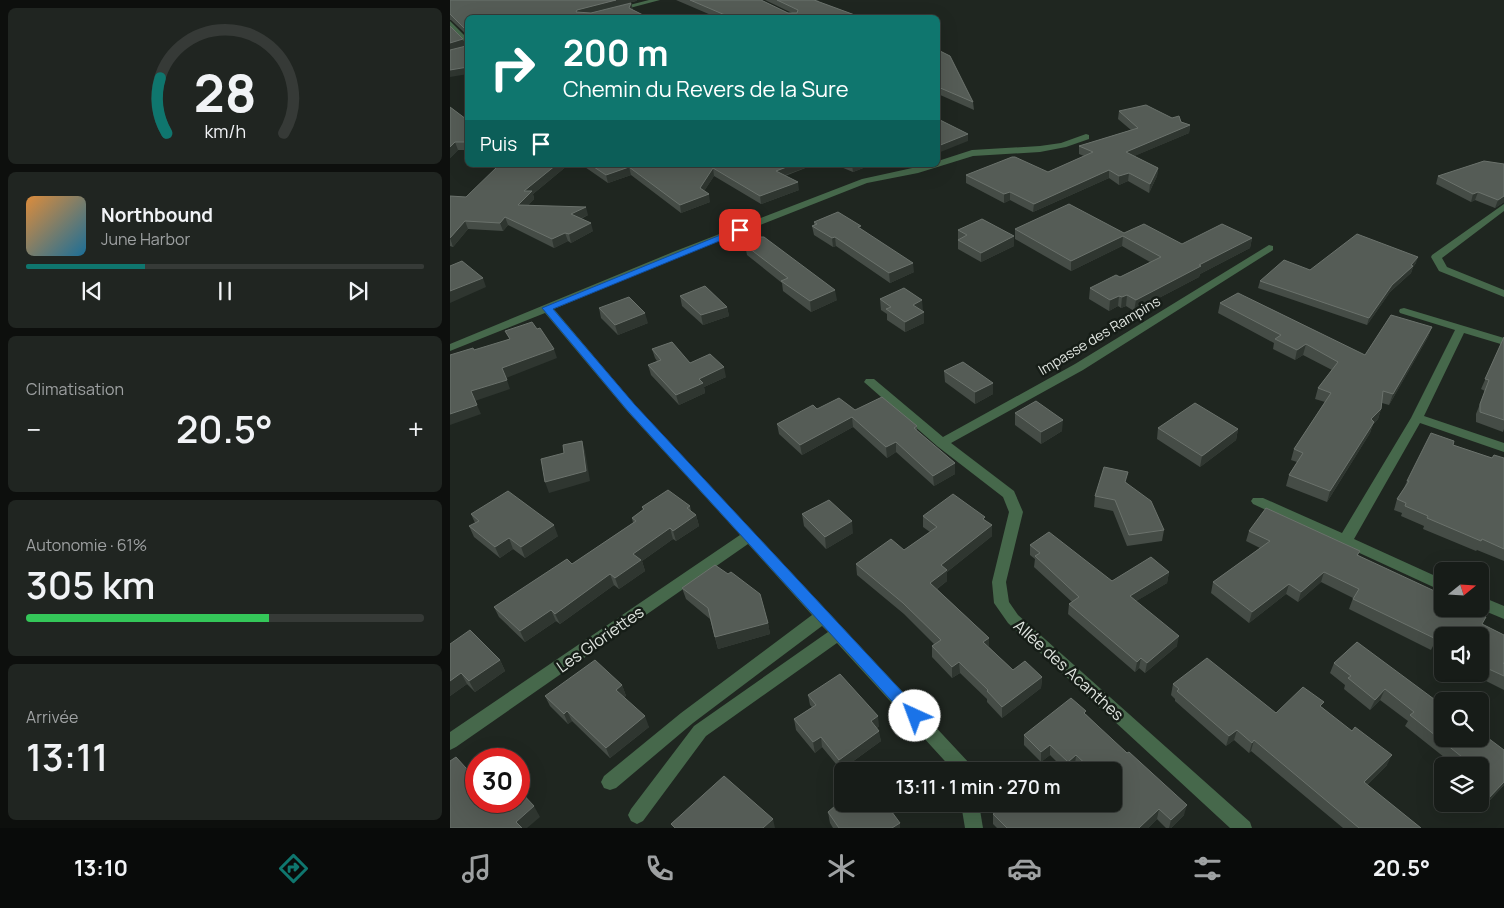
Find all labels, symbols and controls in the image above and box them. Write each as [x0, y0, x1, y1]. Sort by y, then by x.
text: 200 m [563, 29, 668, 77]
icon: right [480, 35, 545, 100]
text: 28 [194, 57, 256, 128]
text: Chemin du Revers de la Sure [563, 74, 849, 104]
text: km/h [204, 119, 246, 143]
icon: arrive [527, 130, 555, 158]
text: Puis [480, 131, 517, 157]
text: Northbound [101, 202, 213, 228]
pin [719, 209, 761, 251]
icon: arrive [726, 216, 754, 244]
text: June Harbor [101, 228, 190, 250]
icon: previous [78, 277, 106, 305]
icon: pause [211, 277, 239, 305]
icon: next [344, 277, 372, 305]
street label: Impasse des Rampins [1034, 291, 1164, 379]
text: Climatisation [26, 378, 124, 400]
text: 20.5° [176, 402, 273, 454]
text: − [26, 410, 41, 448]
text: + [408, 410, 424, 448]
text: Autonomie · 61% [26, 534, 147, 556]
text: 305 km [26, 558, 155, 610]
north arrow [1434, 562, 1489, 618]
map controls [1434, 562, 1489, 812]
street label: Les Gloriettes [552, 601, 648, 677]
street label: Allée des Acanthes [1009, 615, 1129, 725]
button: sound [1434, 627, 1489, 682]
position arrow [888, 689, 940, 741]
button: search [1434, 692, 1489, 747]
text: Arrivée [26, 706, 78, 728]
text: 13:11 [26, 730, 108, 782]
speed limit sign: 30 [465, 748, 530, 813]
button: layers [1434, 757, 1489, 812]
text: 13:11 · 1 min · 270 m [895, 774, 1061, 800]
icon: directions [276, 851, 311, 886]
icon: music [459, 851, 494, 886]
icon: phone [642, 851, 677, 886]
icon: climate [824, 851, 859, 886]
icon: car [1007, 851, 1042, 886]
icon: filters [1190, 851, 1225, 886]
text: 13:10 [74, 853, 128, 883]
text: 20.5° [1373, 853, 1430, 883]

